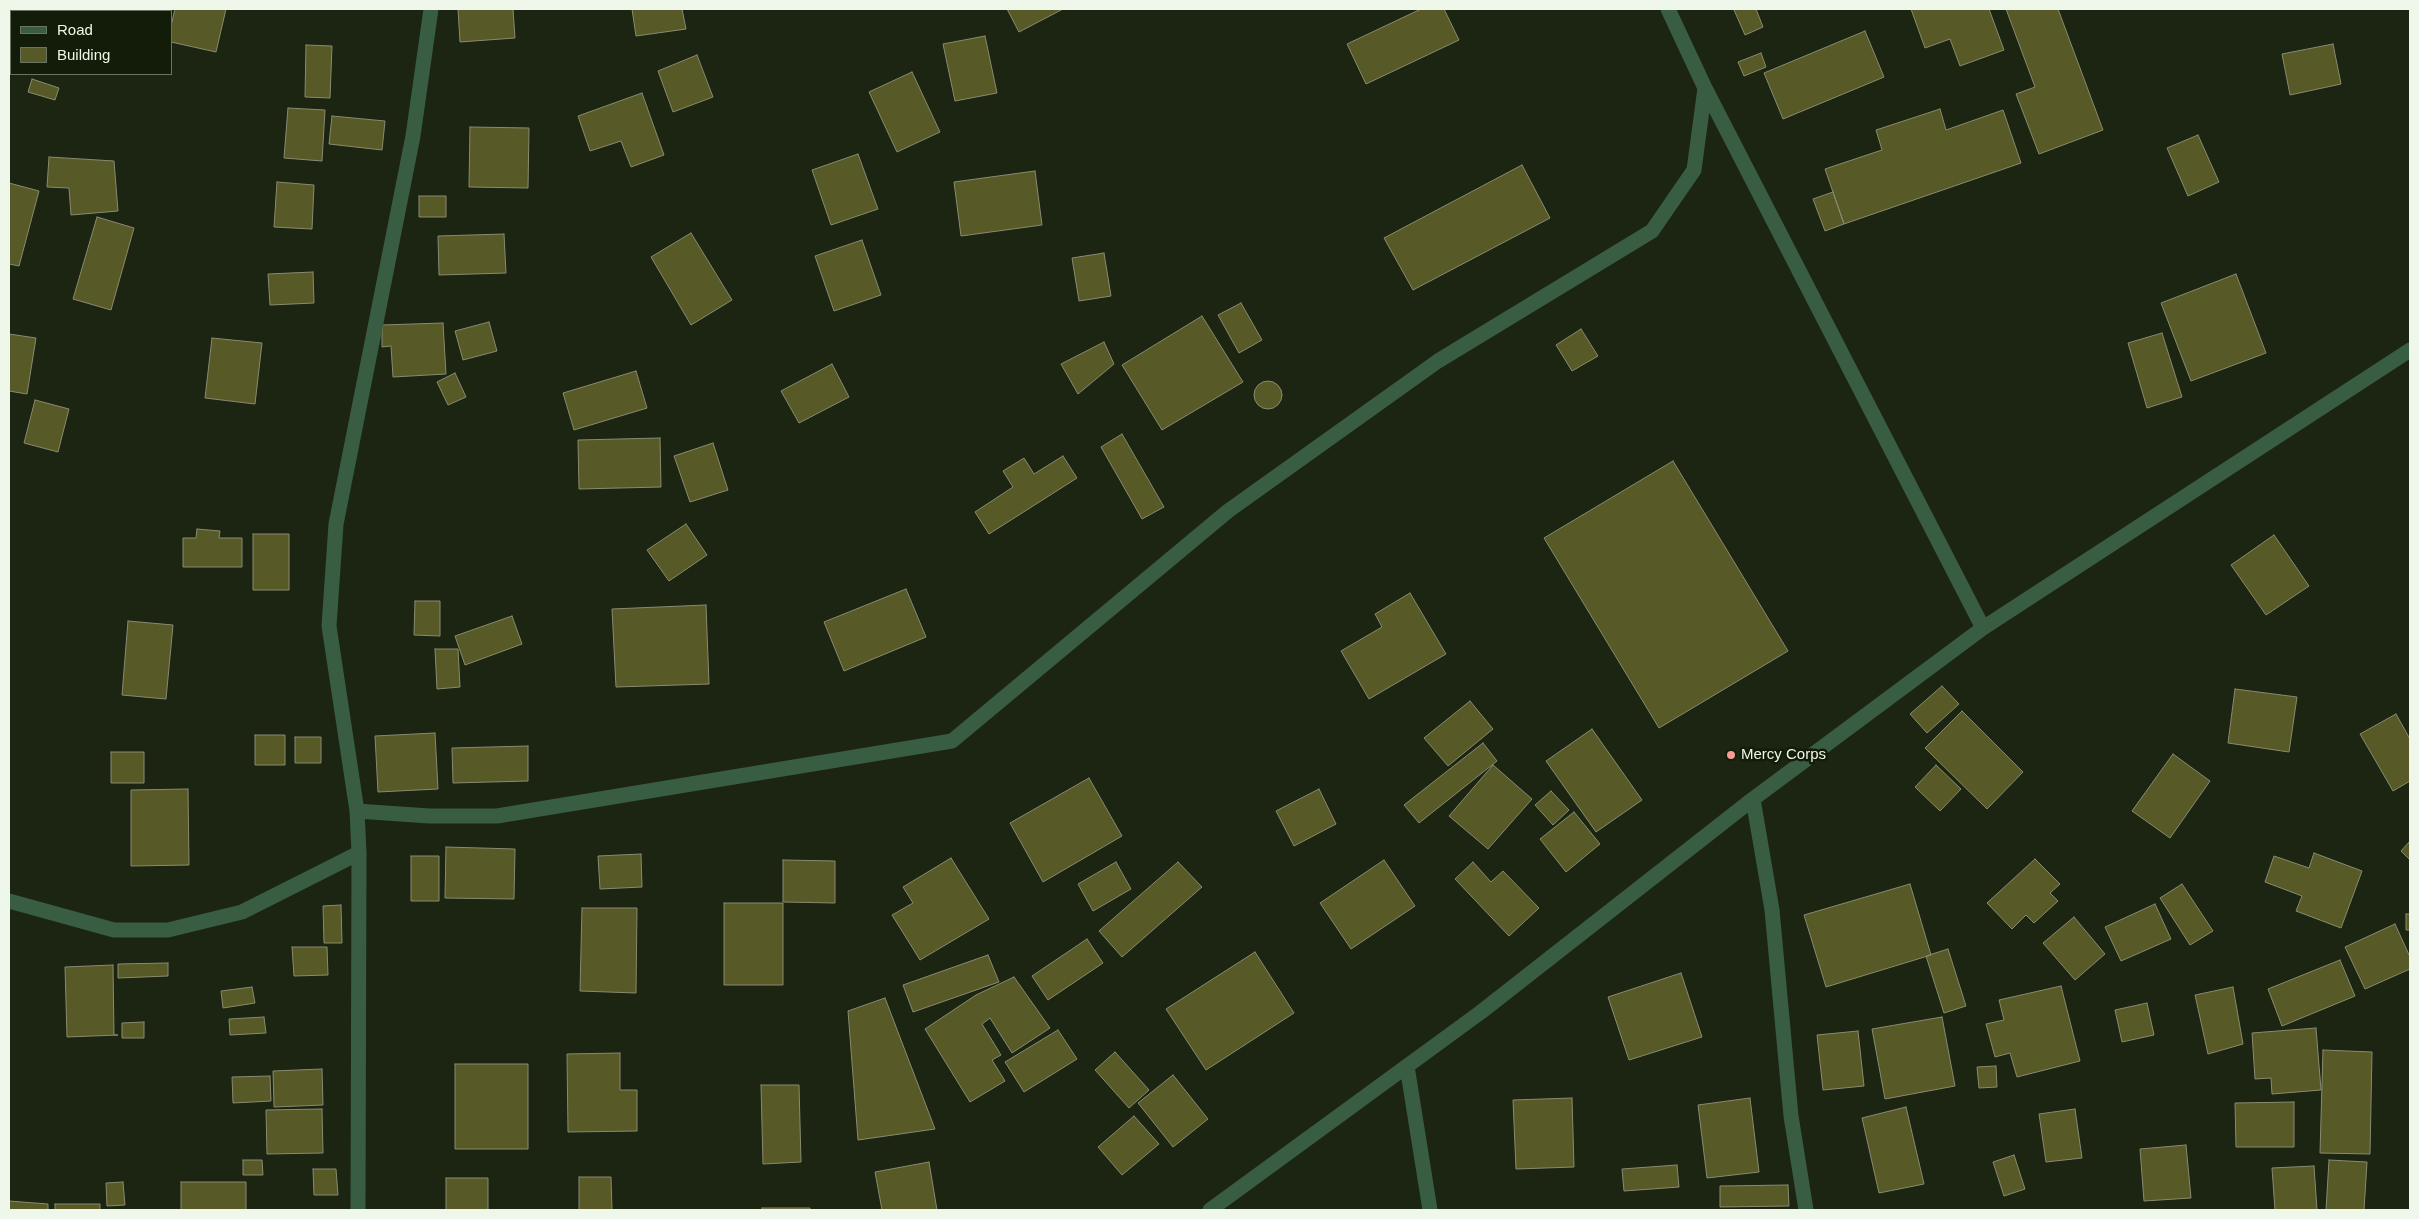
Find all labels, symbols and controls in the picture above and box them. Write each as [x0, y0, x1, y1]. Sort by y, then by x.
legend [10, 10, 172, 75]
text: Road [57, 21, 93, 38]
text: Building [57, 46, 110, 63]
place label: Mercy Corps [1741, 746, 1826, 764]
marker: Mercy Corps [1725, 749, 1737, 761]

